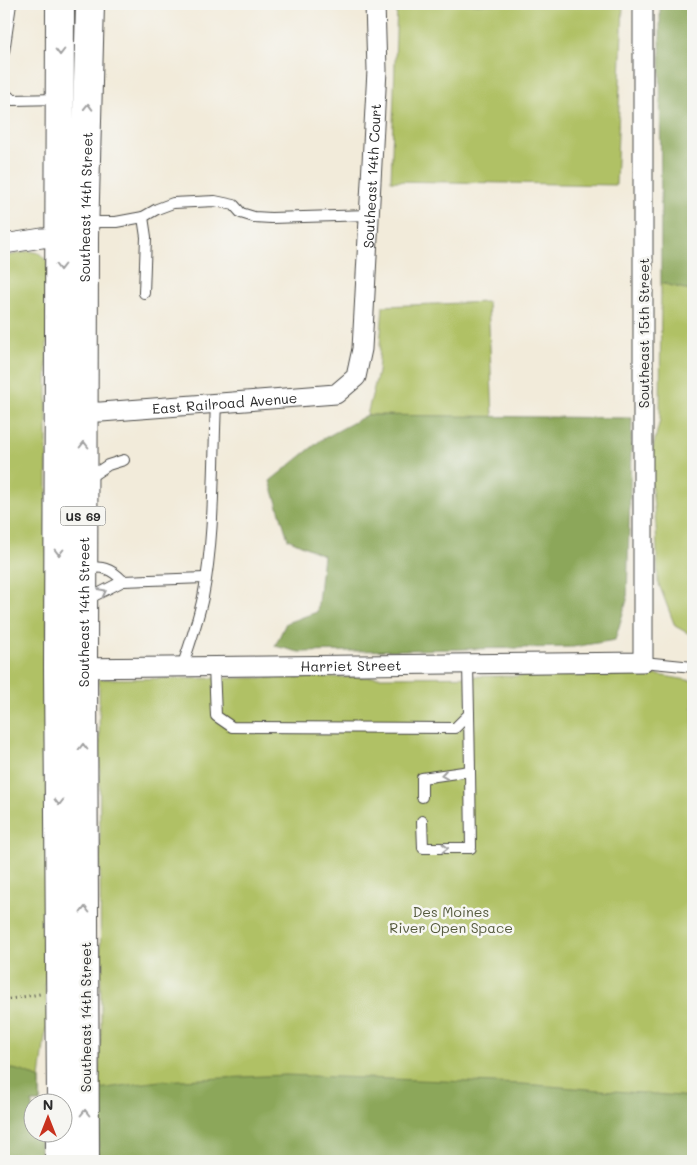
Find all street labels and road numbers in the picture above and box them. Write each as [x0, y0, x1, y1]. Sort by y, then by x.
street label: Southeast 14th Court [358, 103, 385, 249]
street label: Southeast 14th Street [74, 132, 96, 282]
street label: Southeast 15th Street [634, 258, 653, 408]
street label: East Railroad Avenue [151, 387, 298, 418]
road number: US 69 [61, 506, 106, 526]
street label: Southeast 14th Street [73, 537, 93, 687]
street label: Harriet Street [300, 655, 402, 675]
street label: Southeast 14th Street [76, 942, 95, 1092]

